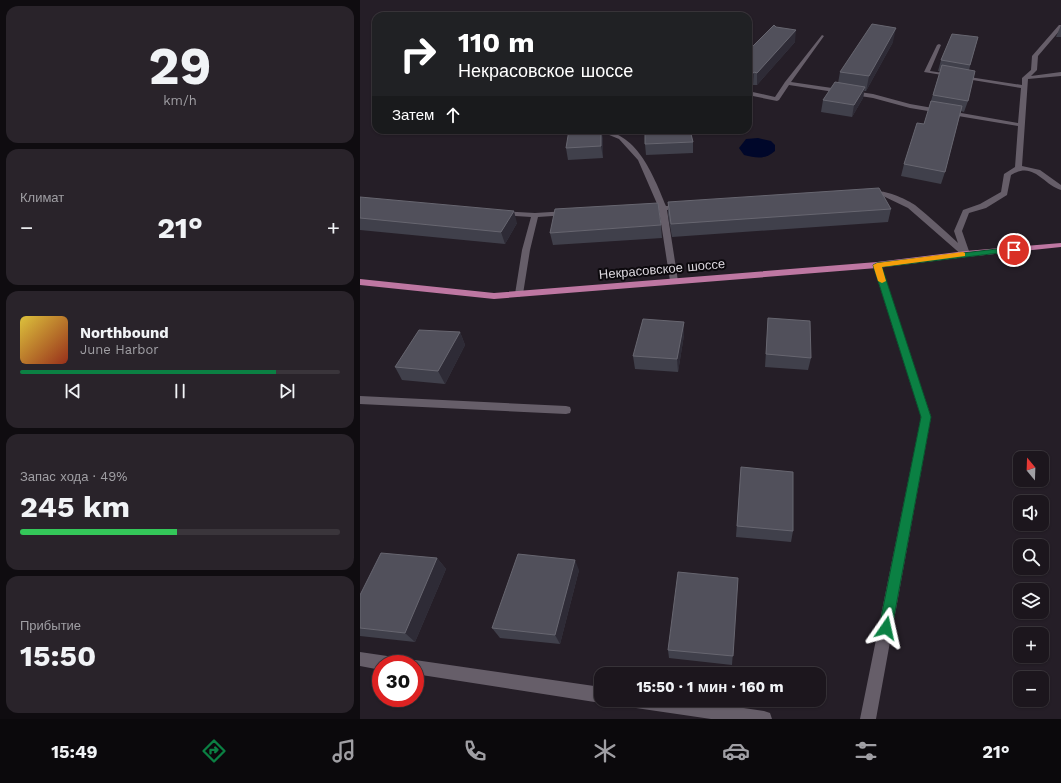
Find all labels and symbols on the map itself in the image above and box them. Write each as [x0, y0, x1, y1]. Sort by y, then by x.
pin [997, 233, 1031, 267]
street label: Некрасовское шоссе [598, 256, 726, 282]
north arrow [1013, 451, 1049, 487]
position arrow [865, 607, 907, 649]
speed limit sign: 30 [372, 655, 424, 707]

